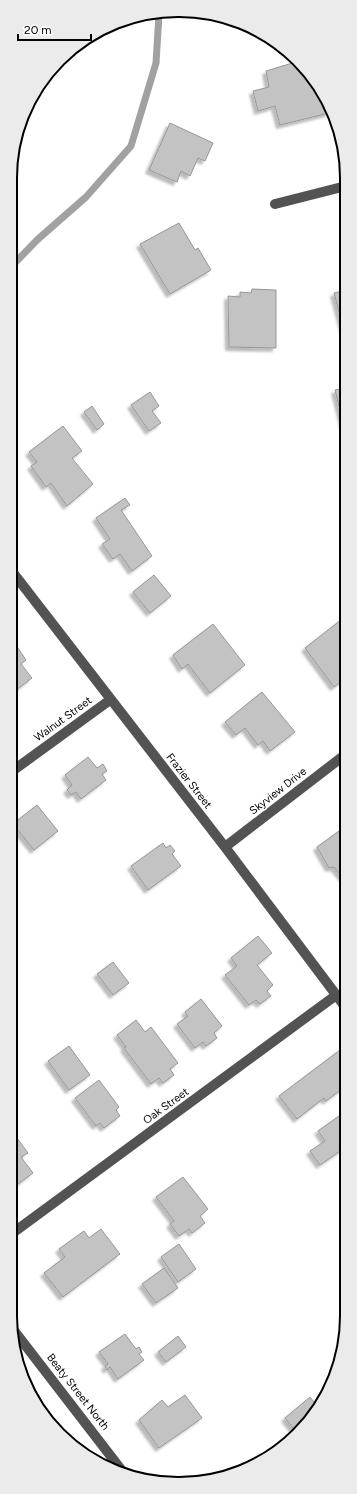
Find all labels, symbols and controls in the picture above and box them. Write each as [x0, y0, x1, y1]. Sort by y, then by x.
scale bar [18, 16, 91, 42]
text: 20 m [24, 23, 52, 37]
street label: Walnut Street [32, 694, 94, 744]
street label: Frazier Street [163, 751, 215, 811]
street label: Skyview Drive [247, 765, 309, 817]
street label: Oak Street [141, 1085, 191, 1127]
street label: Beaty Street North [44, 1351, 112, 1433]

